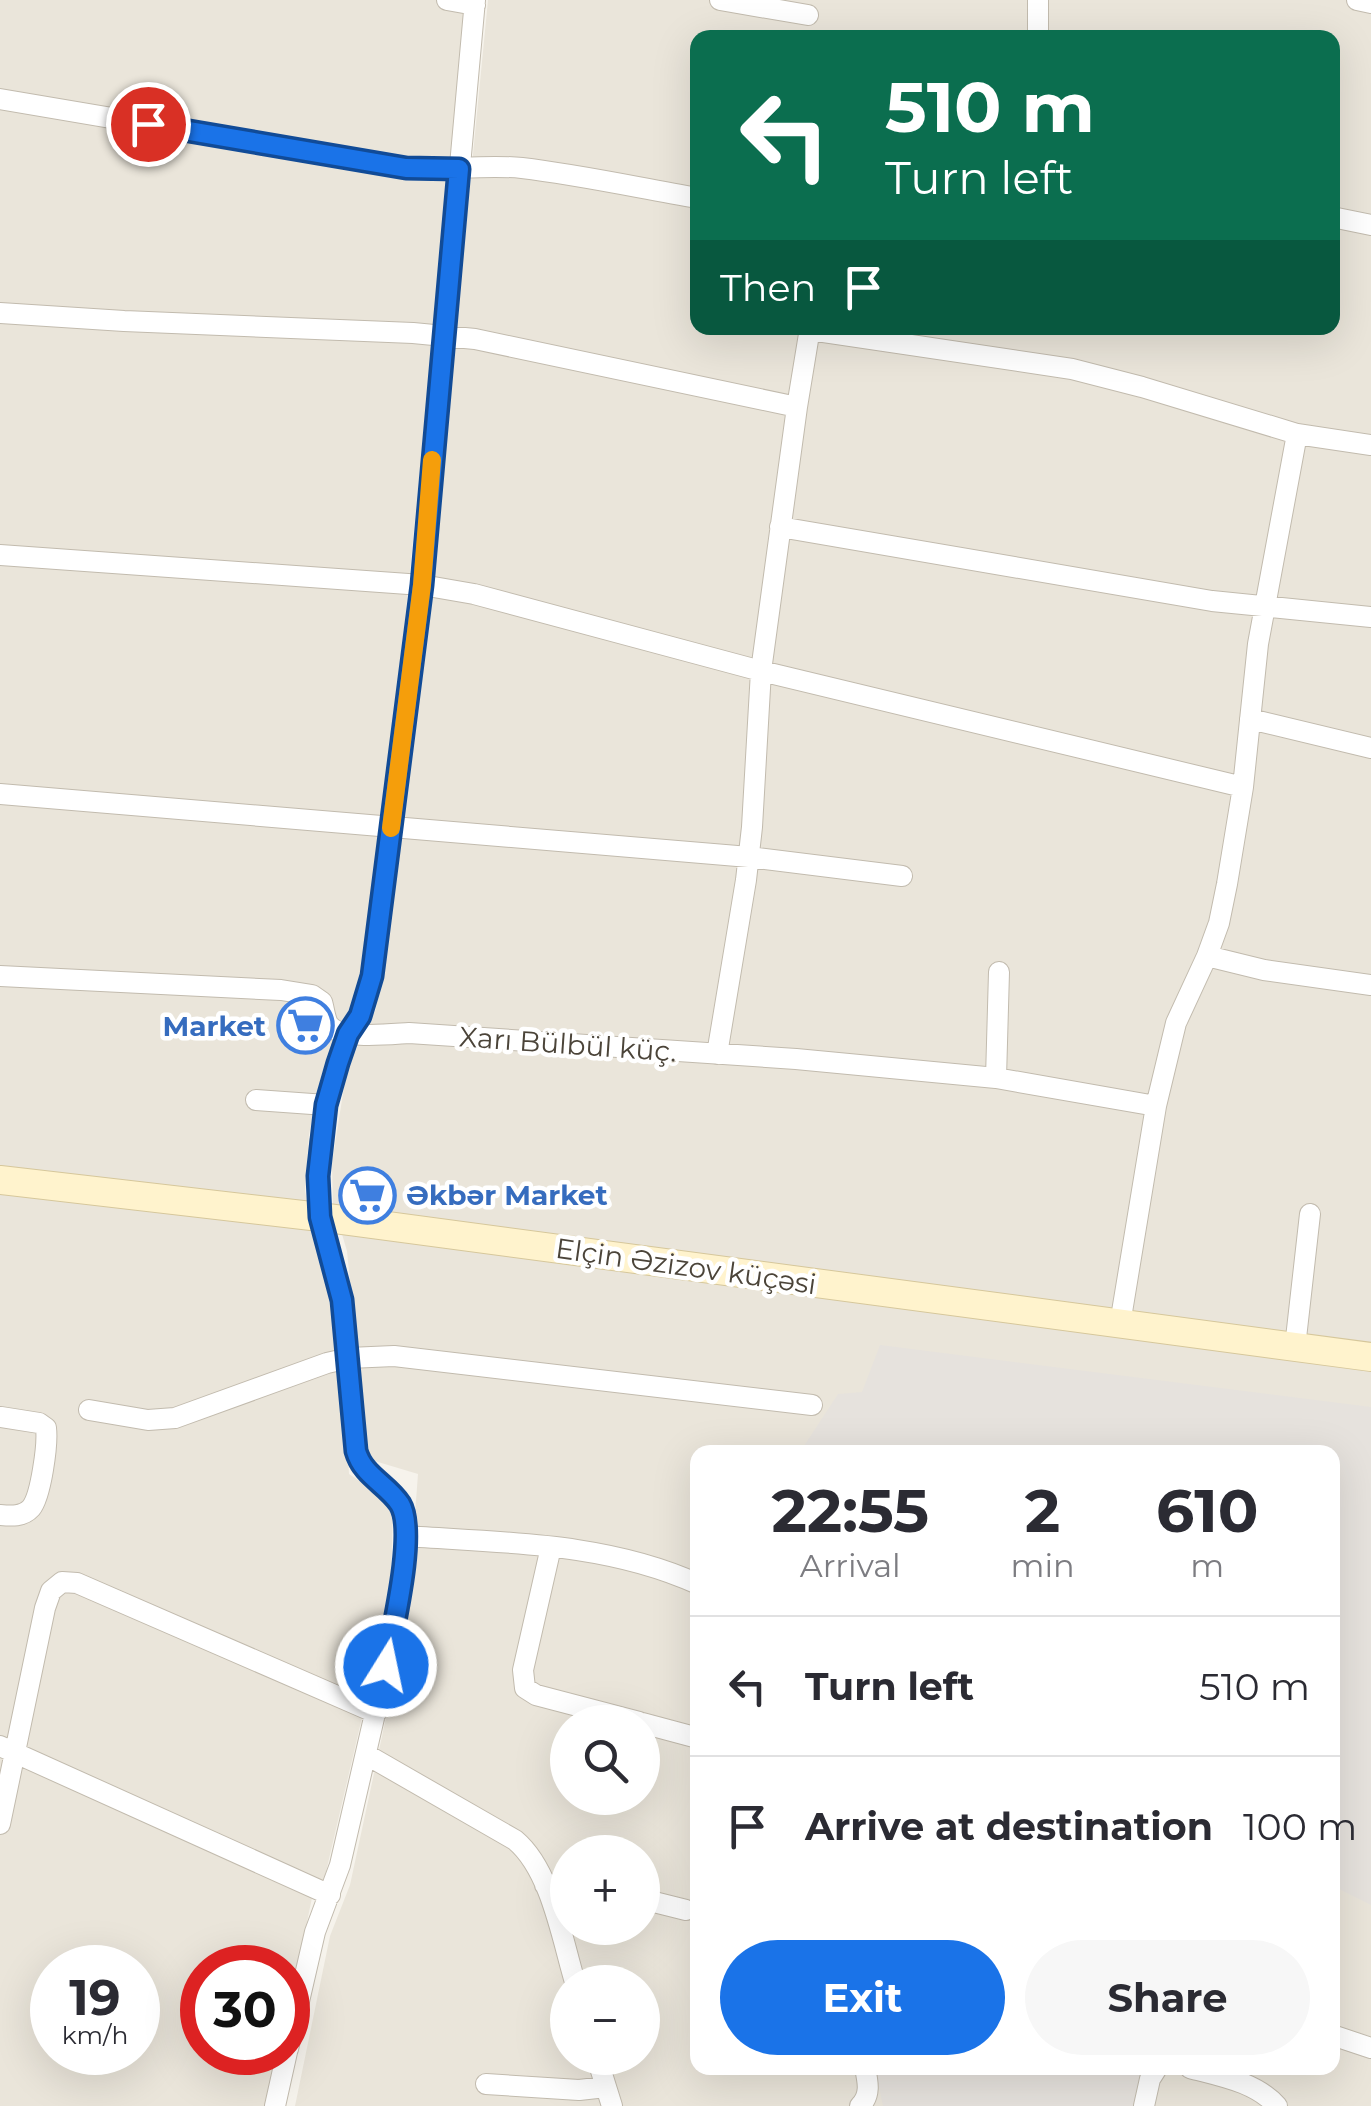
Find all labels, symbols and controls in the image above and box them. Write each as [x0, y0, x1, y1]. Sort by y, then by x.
text: 510 m [885, 64, 1095, 150]
icon: left [720, 70, 850, 200]
pin [106, 82, 191, 167]
icon: arrive [121, 97, 176, 152]
text: Turn left [885, 150, 1073, 205]
icon: arrive [836, 260, 891, 315]
text: Then [720, 264, 816, 311]
supermarket icon: Market [275, 996, 335, 1056]
place label: Market [162, 1009, 266, 1043]
street label: Xarı Bülbül küç. [458, 1019, 678, 1069]
supermarket icon: Əkbər Market [337, 1165, 397, 1225]
place label: Əkbər Market [406, 1178, 608, 1212]
street label: Elçin Əzizov küçəsi [553, 1231, 819, 1301]
text: 22:55 [771, 1474, 929, 1547]
text: 2 [1025, 1474, 1060, 1547]
text: 610 [1156, 1474, 1259, 1547]
text: Arrival [800, 1546, 901, 1585]
text: min [1010, 1546, 1075, 1585]
text: m [1190, 1546, 1224, 1585]
position arrow [334, 1614, 438, 1718]
icon: left [720, 1659, 775, 1714]
text: Turn left [805, 1663, 974, 1710]
text: 510 m [1199, 1663, 1310, 1710]
map controls [550, 1705, 660, 2075]
button: search [550, 1705, 660, 1815]
icon: arrive [720, 1799, 775, 1854]
text: Arrive at destination [805, 1803, 1213, 1850]
text: 100 m [1243, 1803, 1357, 1850]
button: + [550, 1835, 660, 1945]
button: Exit [720, 1940, 1005, 2055]
button: Share [1025, 1940, 1310, 2055]
speed limit sign: 30 [180, 1945, 310, 2075]
button: − [550, 1965, 660, 2075]
text: 19 [69, 1967, 121, 2028]
text: km/h [62, 2020, 128, 2050]

